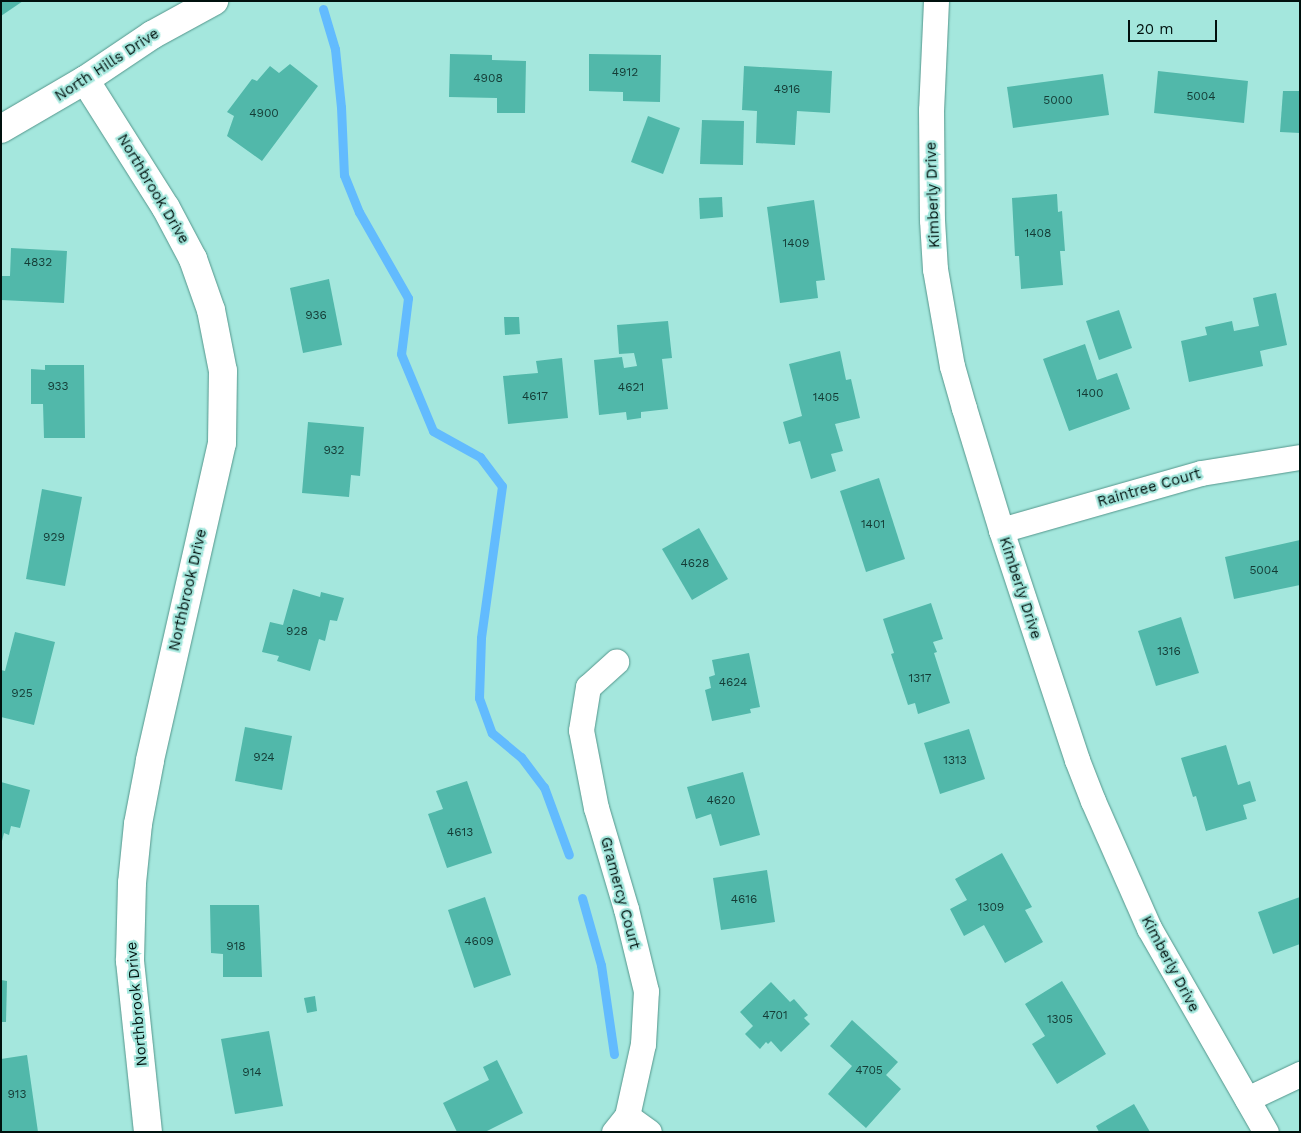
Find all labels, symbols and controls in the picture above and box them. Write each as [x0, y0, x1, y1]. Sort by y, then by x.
scale bar [1131, 10, 1220, 42]
text: 20 m [1136, 20, 1174, 38]
street label: North Hills Drive [51, 25, 163, 105]
house number: 4912 [612, 66, 638, 80]
house number: 4908 [473, 72, 503, 86]
house number: 4916 [774, 83, 800, 97]
house number: 5004 [1186, 90, 1216, 104]
house number: 5000 [1043, 94, 1073, 108]
house number: 4900 [249, 107, 279, 121]
street label: Northbrook Drive [113, 131, 193, 247]
street label: Kimberly Drive [922, 141, 944, 249]
house number: 1408 [1025, 227, 1051, 241]
house number: 1409 [783, 237, 809, 251]
house number: 4832 [24, 256, 52, 270]
house number: 936 [305, 309, 327, 323]
house number: 933 [47, 380, 69, 394]
house number: 4621 [618, 381, 644, 395]
house number: 1400 [1077, 387, 1103, 401]
house number: 4617 [522, 390, 548, 404]
house number: 1405 [813, 391, 839, 405]
house number: 932 [323, 444, 345, 458]
street label: Raintree Court [1095, 465, 1203, 511]
house number: 1401 [861, 518, 885, 532]
street label: Northbrook Drive [165, 527, 211, 653]
house number: 929 [43, 531, 65, 545]
street label: Kimberly Drive [995, 534, 1045, 642]
house number: 4628 [680, 557, 710, 571]
house number: 5004 [1249, 564, 1279, 578]
house number: 928 [286, 625, 308, 639]
house number: 1316 [1157, 645, 1181, 659]
house number: 1317 [908, 672, 932, 686]
house number: 4624 [719, 676, 747, 690]
house number: 925 [11, 687, 33, 701]
house number: 924 [253, 751, 275, 765]
house number: 1313 [943, 754, 967, 768]
house number: 4620 [706, 794, 736, 808]
house number: 4613 [447, 826, 473, 840]
street label: Gramercy Court [596, 835, 644, 951]
house number: 4616 [731, 893, 757, 907]
house number: 1309 [978, 901, 1004, 915]
street label: Kimberly Drive [1137, 913, 1203, 1015]
house number: 4609 [464, 935, 494, 949]
house number: 918 [226, 940, 246, 954]
street label: Northbrook Drive [123, 941, 151, 1067]
house number: 4701 [762, 1009, 788, 1023]
house number: 1305 [1047, 1013, 1073, 1027]
house number: 4705 [855, 1064, 883, 1078]
house number: 914 [242, 1066, 262, 1080]
house number: 913 [7, 1088, 27, 1102]

